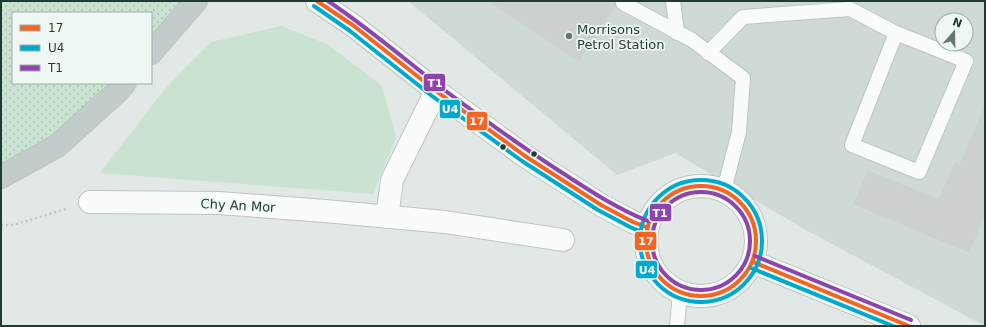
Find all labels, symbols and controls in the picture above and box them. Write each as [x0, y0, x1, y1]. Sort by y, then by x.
legend [12, 12, 152, 84]
north arrow [934, 12, 974, 52]
text: N [951, 15, 964, 31]
text: 17 [48, 21, 63, 35]
place label: Morrisons Petrol Station [577, 22, 664, 52]
marker: Morrisons Petrol Station [564, 31, 574, 41]
text: U4 [48, 41, 64, 55]
text: T1 [47, 61, 63, 75]
line badge: T1 [423, 73, 446, 92]
text: T1 [427, 77, 443, 90]
line badge: U4 [439, 99, 461, 119]
text: U4 [442, 103, 459, 116]
line badge: 17 [466, 111, 488, 131]
text: 17 [469, 115, 485, 128]
unlabelled marker [498, 142, 508, 152]
unlabelled marker [529, 149, 539, 159]
street label: Chy An Mor [200, 196, 276, 215]
line badge: T1 [649, 203, 672, 222]
text: T1 [652, 207, 668, 220]
line badge: 17 [634, 231, 657, 251]
text: 17 [638, 235, 654, 248]
line badge: U4 [635, 260, 658, 279]
text: U4 [639, 264, 656, 277]

